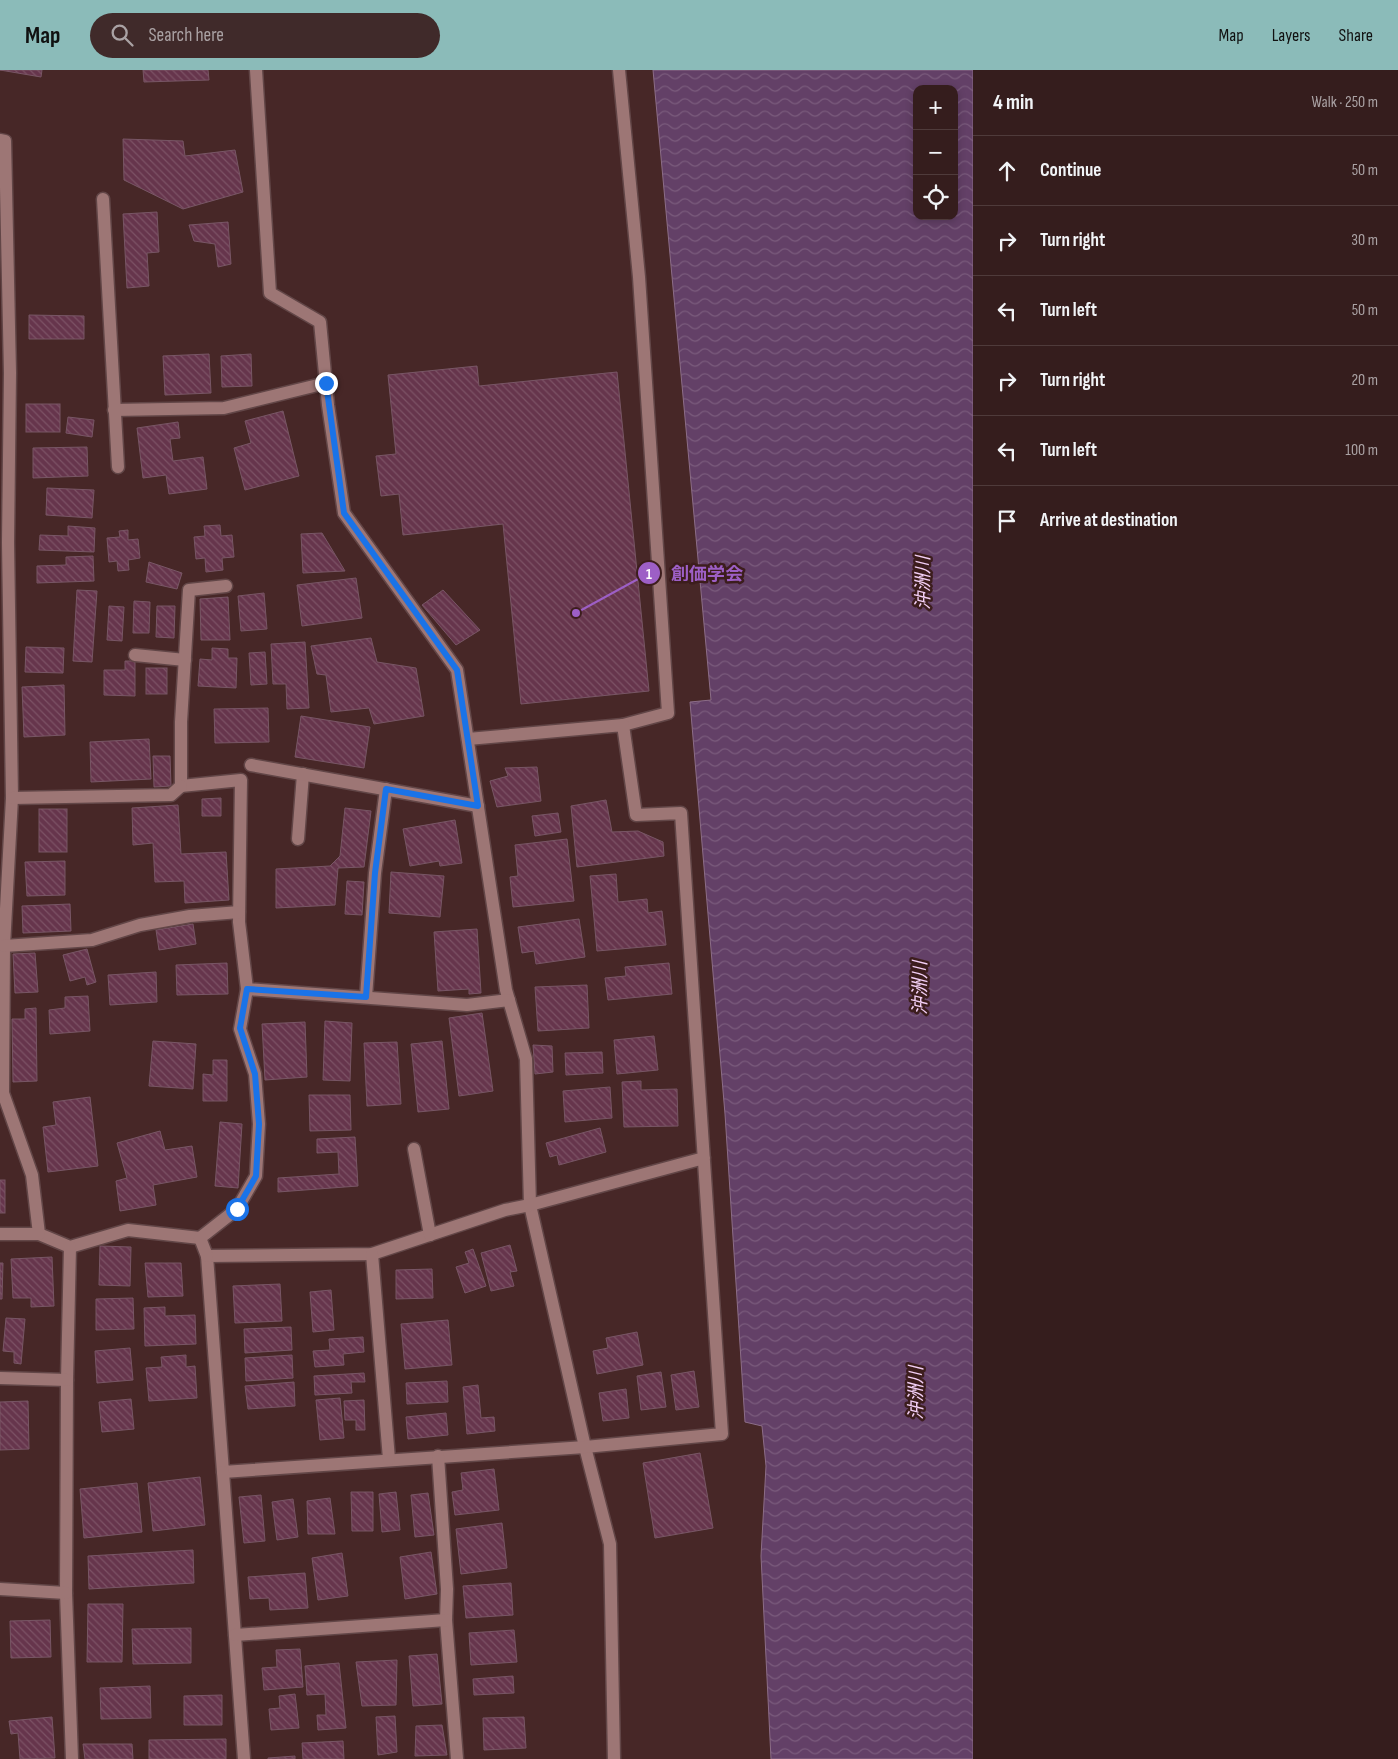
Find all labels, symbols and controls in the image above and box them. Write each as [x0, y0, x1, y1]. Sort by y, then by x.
search box [90, 13, 440, 58]
text: Map [25, 21, 60, 50]
icon: search [108, 21, 136, 49]
text: Search here [148, 24, 224, 47]
text: Map [1219, 25, 1244, 46]
text: Layers [1272, 25, 1311, 46]
text: Share [1339, 25, 1373, 46]
map controls [913, 85, 958, 220]
button: + [913, 85, 958, 130]
text: 4 min [993, 90, 1034, 115]
text: Walk · 250 m [1312, 93, 1378, 112]
button: − [913, 130, 958, 175]
icon: ahead [993, 157, 1021, 185]
text: Continue [1040, 159, 1101, 182]
text: 50 m [1352, 161, 1378, 180]
button: locate [913, 175, 958, 220]
icon: right [993, 227, 1021, 255]
text: Turn right [1040, 229, 1105, 252]
text: 30 m [1351, 231, 1378, 250]
icon: left [993, 297, 1021, 325]
text: Turn left [1040, 299, 1097, 322]
text: 50 m [1352, 301, 1378, 320]
icon: right [993, 367, 1021, 395]
text: Turn right [1040, 369, 1105, 392]
text: 20 m [1351, 371, 1378, 390]
route end [315, 372, 338, 395]
icon: left [993, 437, 1021, 465]
text: Turn left [1040, 439, 1097, 462]
text: 100 m [1345, 441, 1378, 460]
icon: arrive [993, 507, 1021, 535]
text: Arrive at destination [1040, 509, 1178, 532]
water label: 沖洲川 [913, 554, 934, 610]
callout: 創価学会 [636, 557, 753, 590]
text: 創価学会 [671, 564, 743, 585]
text: 1 [646, 565, 652, 584]
water label: 沖洲川 [910, 959, 931, 1015]
route start [226, 1198, 249, 1221]
water label: 沖洲川 [906, 1364, 927, 1420]

